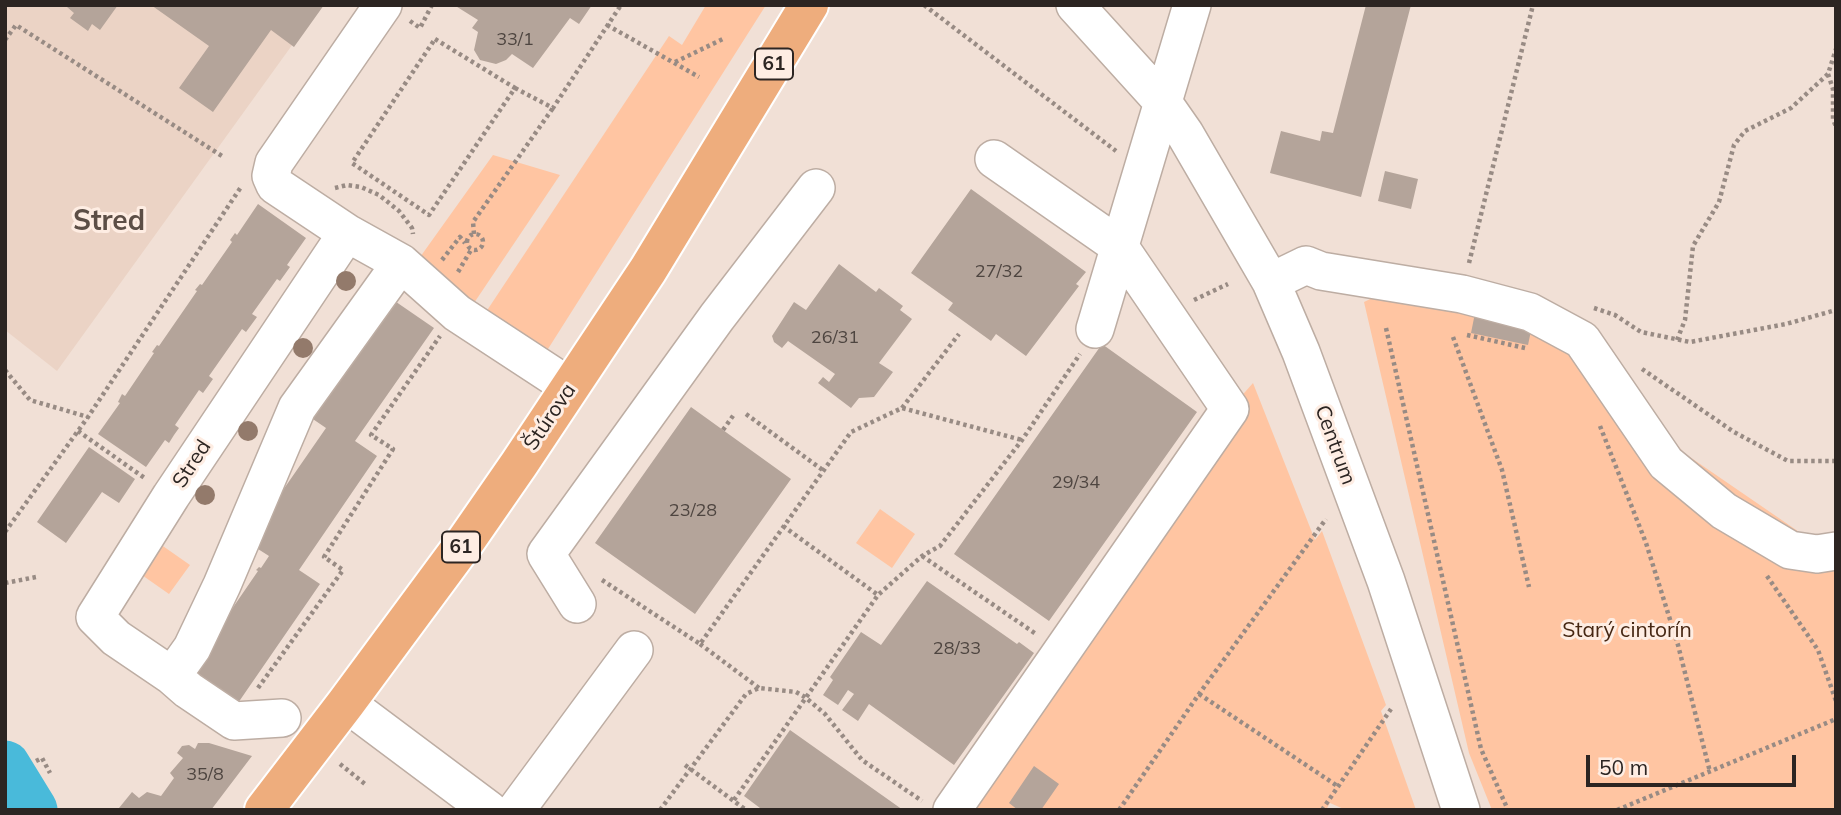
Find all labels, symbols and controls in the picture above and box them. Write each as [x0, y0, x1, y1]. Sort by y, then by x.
house number: 33/1 [496, 29, 534, 51]
road number: 61 [755, 48, 793, 80]
district label: Stred [73, 205, 145, 239]
house number: 27/32 [975, 261, 1023, 283]
house number: 26/31 [811, 327, 859, 349]
street label: Štúrova [518, 379, 582, 455]
street label: Centrum [1309, 402, 1361, 488]
street label: Stred [167, 435, 217, 493]
house number: 29/34 [1052, 472, 1100, 494]
house number: 23/28 [669, 500, 717, 522]
road number: 61 [442, 532, 480, 562]
park label: Starý cintorín [1562, 618, 1692, 644]
house number: 28/33 [933, 638, 981, 660]
scale bar [1589, 742, 1799, 786]
text: 50 m [1599, 754, 1648, 780]
house number: 35/8 [186, 764, 224, 786]

